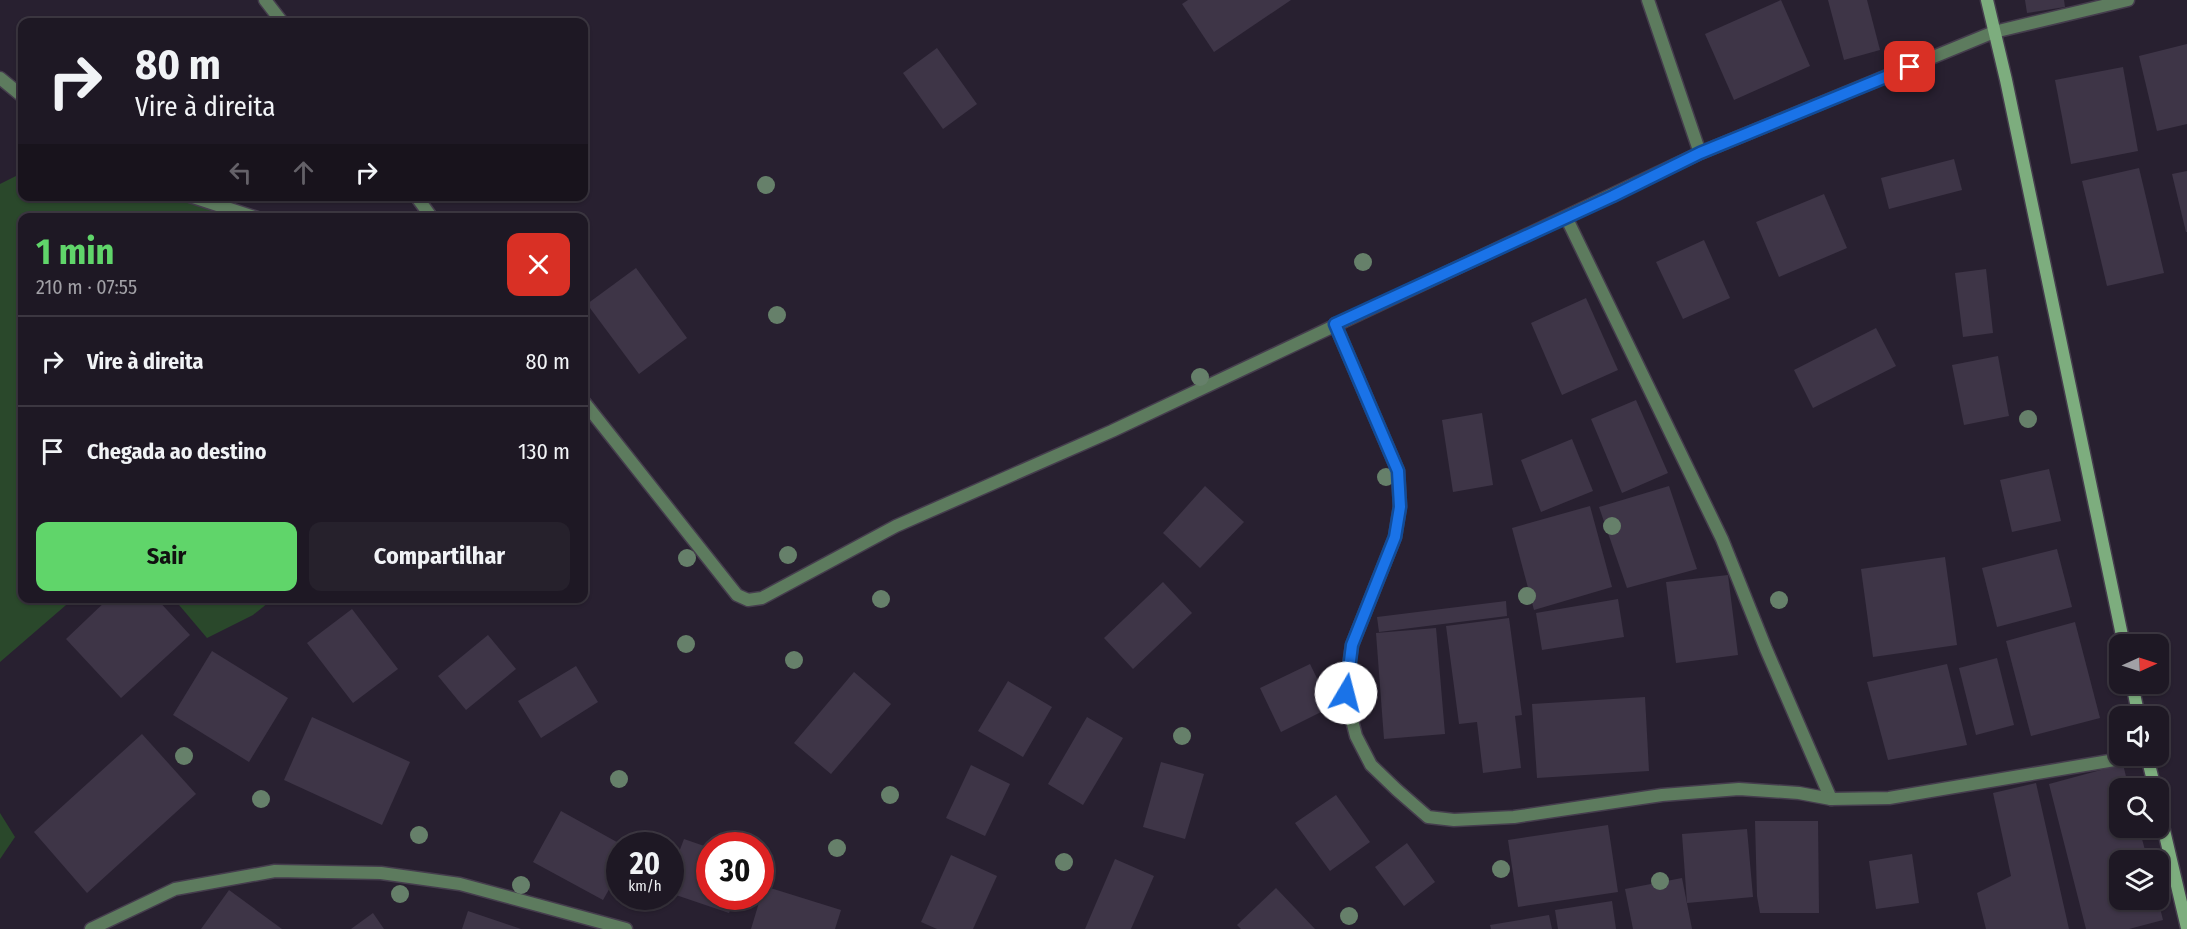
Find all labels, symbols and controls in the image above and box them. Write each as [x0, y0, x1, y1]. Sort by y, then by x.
text: 80 m [135, 40, 221, 90]
pin [1884, 41, 1935, 92]
icon: right [36, 42, 114, 120]
icon: arrive [1893, 50, 1926, 83]
text: Vire à direita [135, 91, 275, 123]
icon: left [224, 156, 257, 189]
icon: ahead [287, 156, 320, 189]
icon: right [350, 156, 383, 189]
text: 1 min [36, 230, 114, 274]
button: close [507, 233, 570, 296]
text: 210 m · 07:55 [36, 275, 137, 299]
icon: right [36, 345, 69, 378]
text: Vire à direita [87, 348, 203, 375]
text: 80 m [525, 348, 570, 375]
icon: arrive [36, 435, 69, 468]
text: Chegada ao destino [87, 438, 267, 465]
text: 130 m [518, 438, 570, 465]
button: Sair [36, 522, 297, 591]
button: Compartilhar [309, 522, 570, 591]
north arrow [2109, 634, 2169, 694]
map controls [2109, 634, 2169, 910]
position arrow [1314, 661, 1378, 725]
button: sound [2109, 706, 2169, 766]
button: search [2109, 778, 2169, 838]
speed limit sign: 30 [696, 832, 774, 910]
text: 20 [630, 846, 660, 882]
button: layers [2109, 850, 2169, 910]
text: km/h [628, 877, 662, 895]

